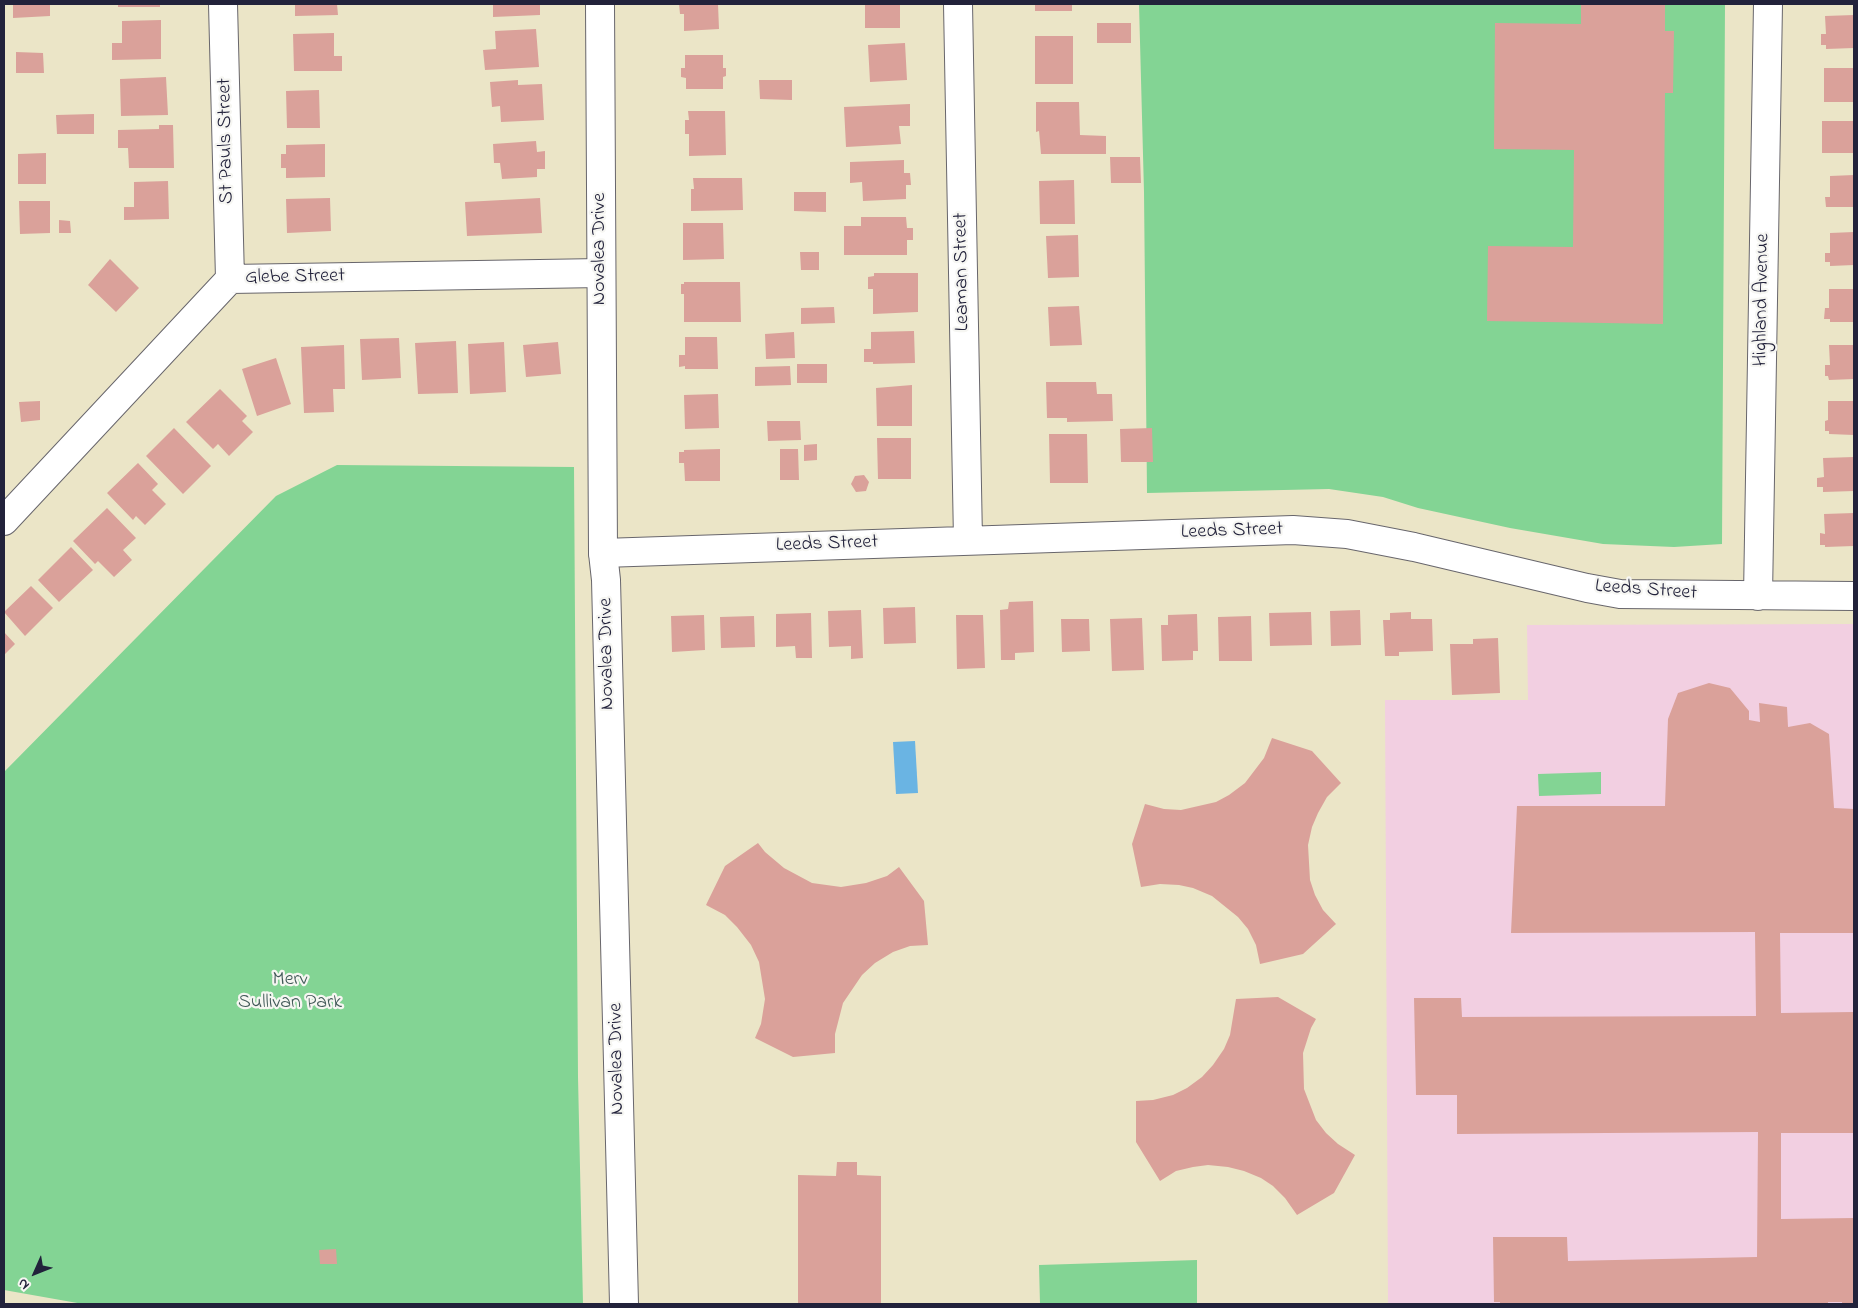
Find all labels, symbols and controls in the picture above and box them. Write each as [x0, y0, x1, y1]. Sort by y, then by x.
street label: St Pauls Street [214, 78, 240, 204]
street label: Novalea Drive [589, 193, 613, 305]
street label: Leaman Street [950, 212, 976, 332]
street label: Highland Avenue [1750, 233, 1776, 367]
street label: Glebe Street [245, 265, 345, 291]
street label: Leeds Street [1181, 518, 1283, 546]
street label: Leeds Street [776, 531, 878, 559]
street label: Leeds Street [1594, 575, 1698, 607]
street label: Novalea Drive [595, 598, 621, 710]
park label: Merv Sullivan Park [238, 969, 342, 1016]
street label: Novalea Drive [605, 1003, 631, 1115]
north arrow [10, 1248, 60, 1298]
text: N [13, 1273, 35, 1294]

